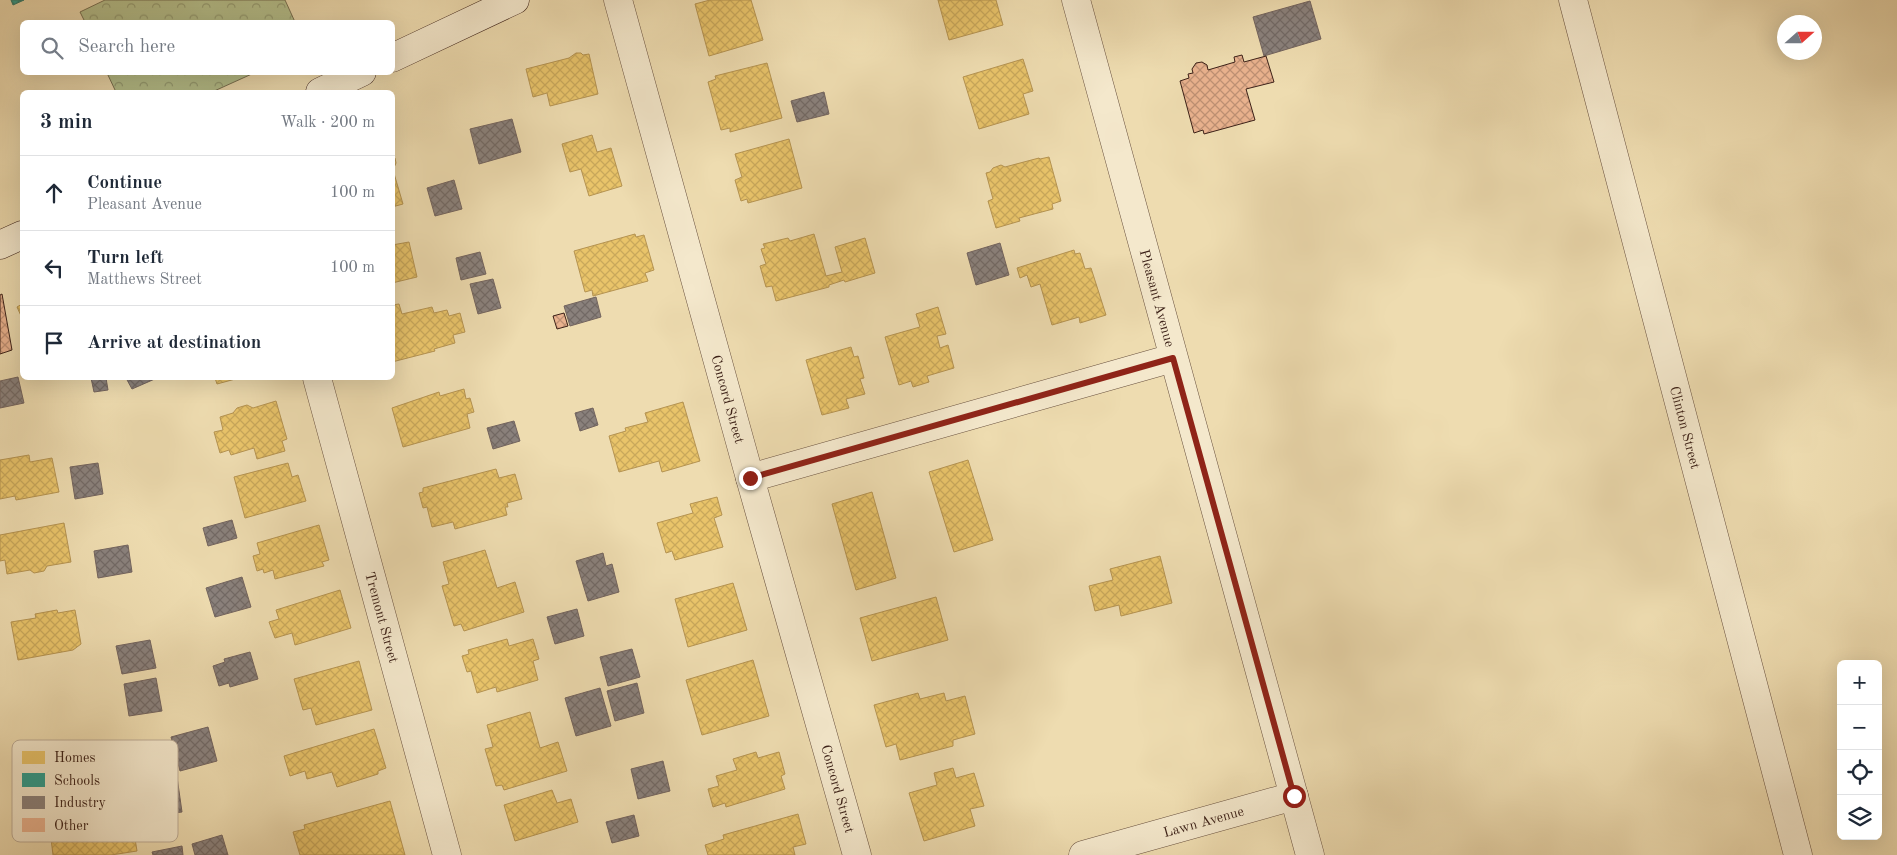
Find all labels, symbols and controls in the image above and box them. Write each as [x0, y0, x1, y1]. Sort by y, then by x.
north arrow [1777, 15, 1822, 60]
search box [20, 20, 395, 75]
icon: search [38, 34, 66, 62]
text: Search here [78, 38, 175, 57]
text: 3 min [40, 112, 93, 133]
text: Walk · 200 m [280, 115, 375, 131]
text: Continue [87, 174, 162, 193]
icon: ahead [40, 179, 68, 207]
text: 100 m [330, 185, 375, 201]
text: Pleasant Avenue [87, 197, 202, 213]
street label: Pleasant Avenue [1137, 248, 1177, 349]
text: Turn left [87, 249, 164, 268]
icon: left [40, 254, 68, 282]
text: 100 m [330, 260, 375, 276]
text: Matthews Street [87, 272, 202, 288]
icon: arrive [40, 329, 68, 357]
text: Arrive at destination [87, 334, 261, 353]
street label: Concord Street [708, 354, 746, 445]
street label: Clinton Street [1667, 385, 1702, 471]
route end [739, 467, 762, 490]
street label: Tremont Street [362, 570, 400, 665]
map controls [1837, 660, 1882, 840]
button: + [1837, 660, 1882, 705]
button: − [1837, 705, 1882, 750]
legend [12, 740, 178, 842]
street label: Concord Street [818, 743, 856, 835]
button: locate [1837, 750, 1882, 795]
text: Homes [54, 751, 96, 765]
text: Schools [54, 774, 100, 788]
route start [1283, 785, 1306, 808]
button: layers [1837, 795, 1882, 840]
text: Industry [54, 796, 107, 810]
street label: Lawn Avenue [1162, 804, 1245, 840]
text: Other [54, 819, 89, 833]

